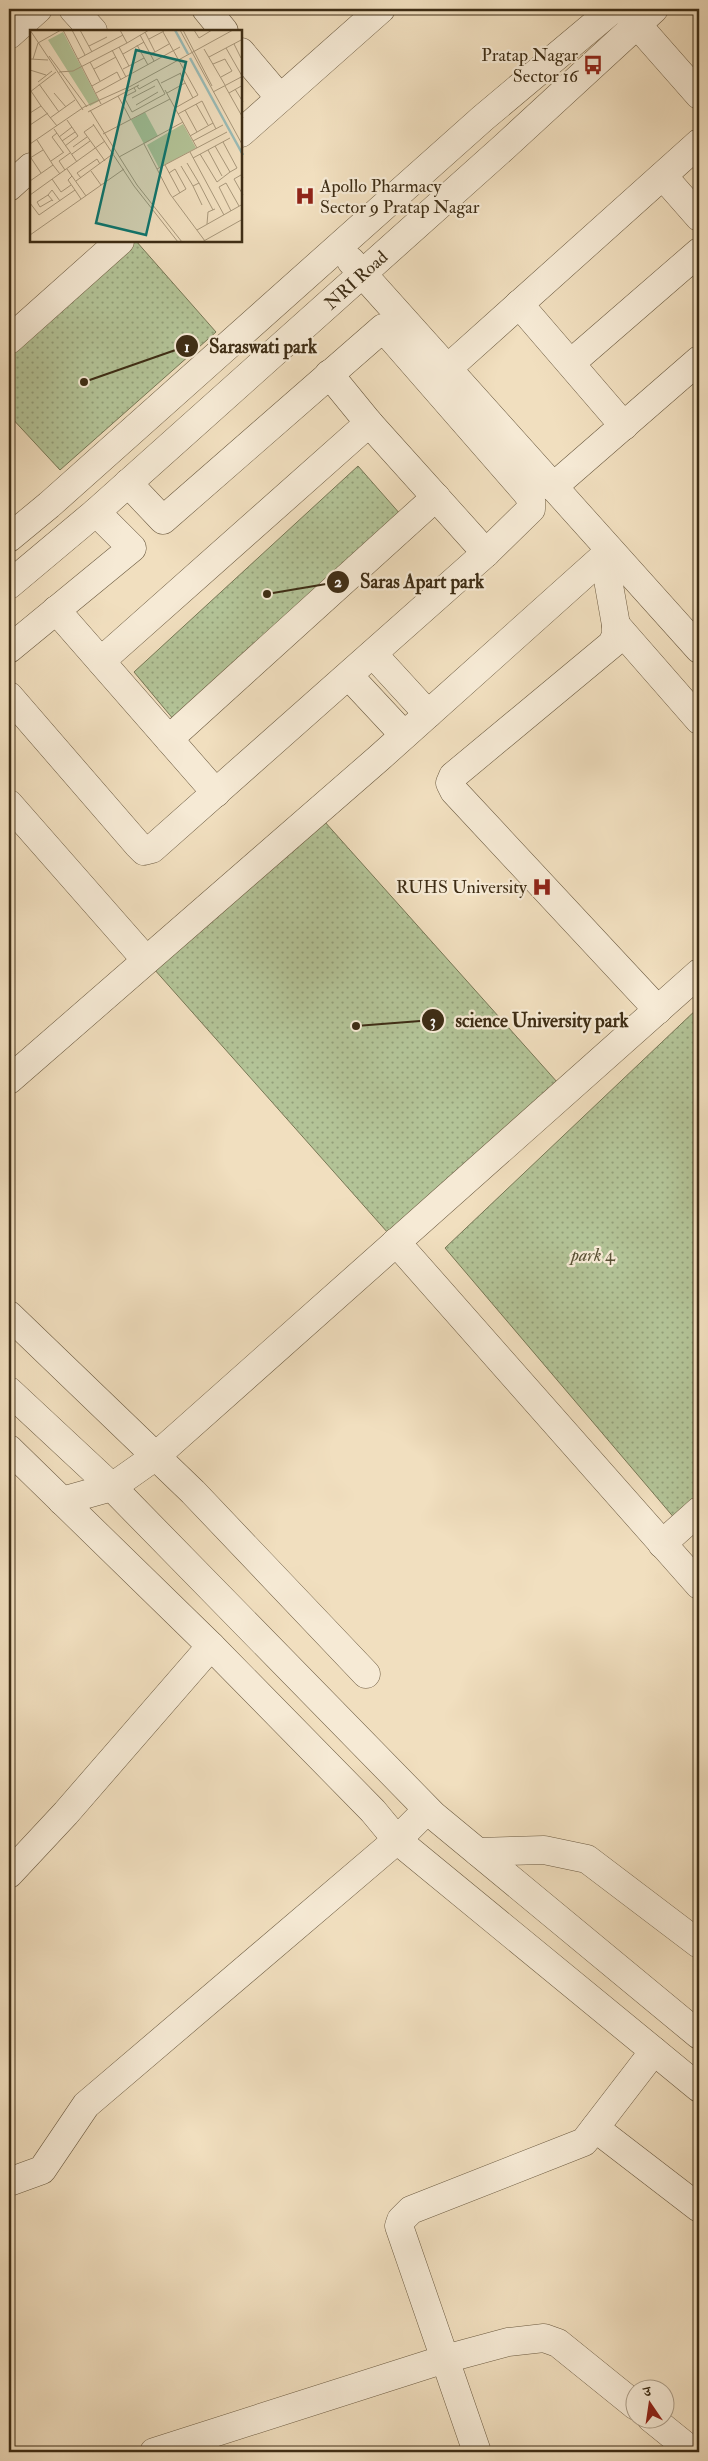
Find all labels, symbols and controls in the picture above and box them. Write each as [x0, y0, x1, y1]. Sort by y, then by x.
inset map [30, 30, 242, 242]
place label: Pratap Nagar Sector 16 [481, 44, 579, 88]
bus stop icon: Pratap Nagar Sector 16 [582, 54, 604, 76]
place label: Apollo Pharmacy Sector 9 Pratap Nagar [319, 175, 480, 219]
hospital icon: Apollo Pharmacy Sector 9 Pratap Nagar [294, 185, 316, 207]
street label: NRI Road [320, 246, 393, 315]
callout: Saraswati park [174, 329, 327, 363]
text: Saraswati park [209, 335, 318, 360]
text: 1 [184, 338, 190, 357]
callout: Saras Apart park [325, 565, 494, 599]
text: Saras Apart park [360, 570, 485, 595]
text: 2 [334, 573, 342, 592]
place label: RUHS University [396, 876, 528, 899]
hospital icon: RUHS University [531, 876, 553, 898]
callout: science University park [421, 1003, 639, 1037]
text: science University park [455, 1009, 630, 1034]
text: 3 [430, 1012, 436, 1031]
park label: park 4 [568, 1244, 616, 1267]
north arrow [626, 2378, 676, 2428]
text: उ [641, 2383, 653, 2401]

